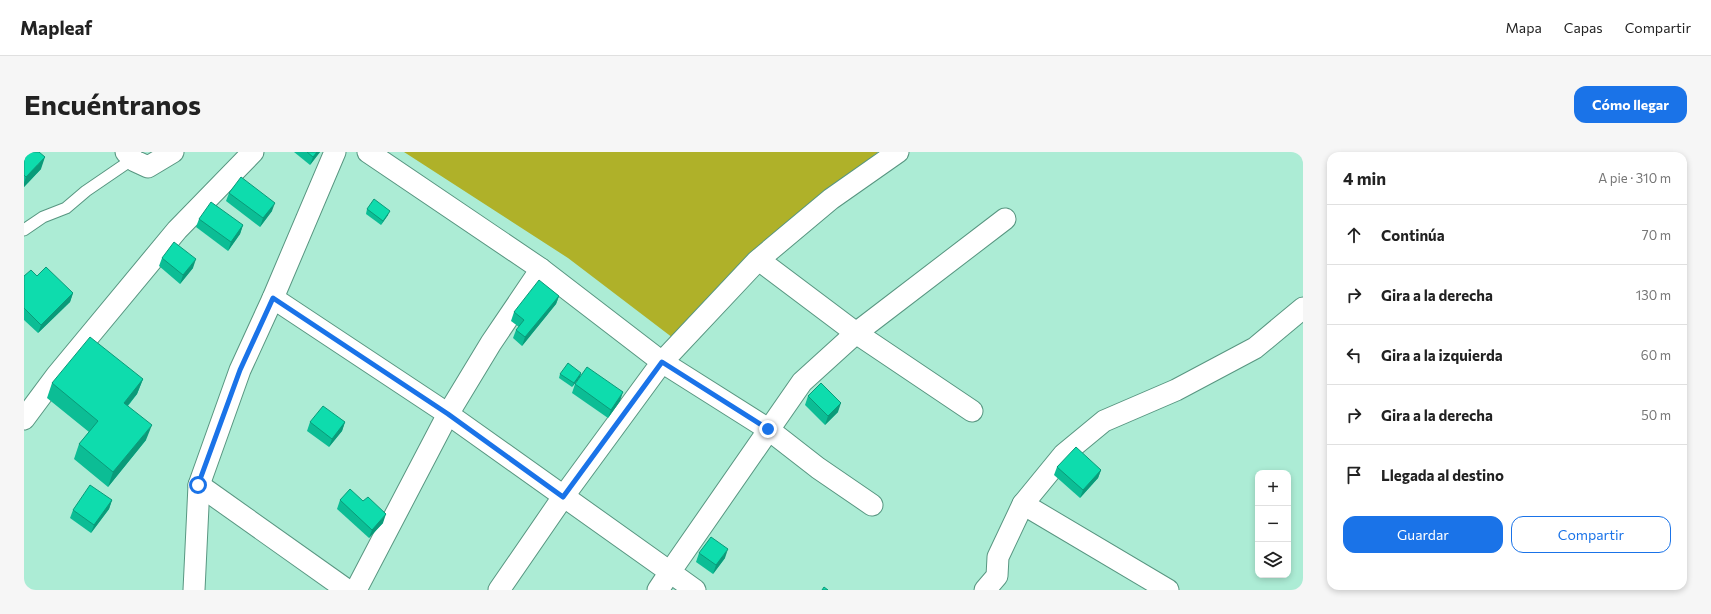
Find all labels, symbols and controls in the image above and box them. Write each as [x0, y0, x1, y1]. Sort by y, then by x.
text: Mapleaf [20, 16, 92, 39]
text: Mapa [1506, 19, 1542, 36]
text: Capas [1564, 19, 1603, 36]
text: Compartir [1625, 19, 1691, 36]
button: Cómo llegar [1574, 86, 1687, 123]
text: Encuéntranos [24, 87, 201, 121]
text: 4 min [1343, 168, 1386, 189]
text: A pie · 310 m [1598, 170, 1671, 186]
icon: ahead [1343, 224, 1365, 246]
text: Continúa [1381, 226, 1445, 244]
text: 70 m [1642, 227, 1671, 243]
icon: right [1343, 284, 1365, 306]
text: Gira a la derecha [1381, 286, 1493, 304]
text: 130 m [1636, 287, 1671, 303]
icon: left [1343, 344, 1365, 366]
text: Gira a la izquierda [1381, 346, 1503, 364]
text: 60 m [1641, 347, 1671, 363]
icon: right [1343, 404, 1365, 426]
text: Gira a la derecha [1381, 406, 1493, 424]
text: 50 m [1641, 407, 1671, 423]
route end [759, 420, 777, 438]
icon: arrive [1343, 464, 1365, 486]
text: Llegada al destino [1381, 466, 1504, 484]
map controls [1255, 470, 1291, 578]
button: + [1255, 470, 1291, 506]
route start [189, 476, 207, 494]
button: − [1255, 506, 1291, 542]
button: Guardar [1343, 516, 1503, 553]
button: Compartir [1511, 516, 1671, 553]
button: layers [1255, 542, 1291, 578]

